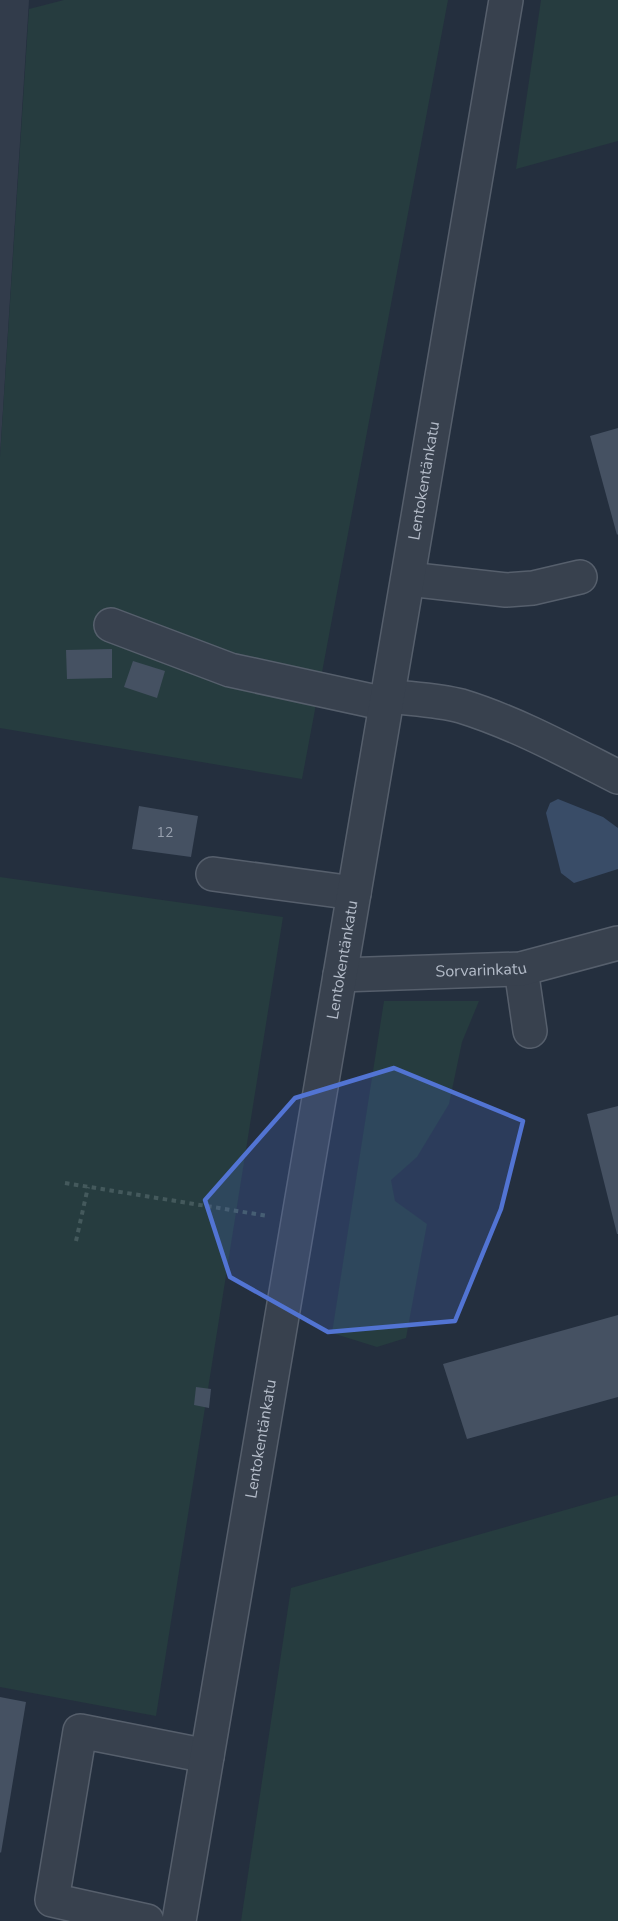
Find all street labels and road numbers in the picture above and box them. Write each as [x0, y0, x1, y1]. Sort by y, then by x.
street label: Lentokentänkatu [403, 420, 445, 542]
street label: Lentokentänkatu [322, 899, 364, 1021]
street label: Sorvarinkatu [435, 957, 529, 983]
street label: Lentokentänkatu [240, 1378, 282, 1500]

